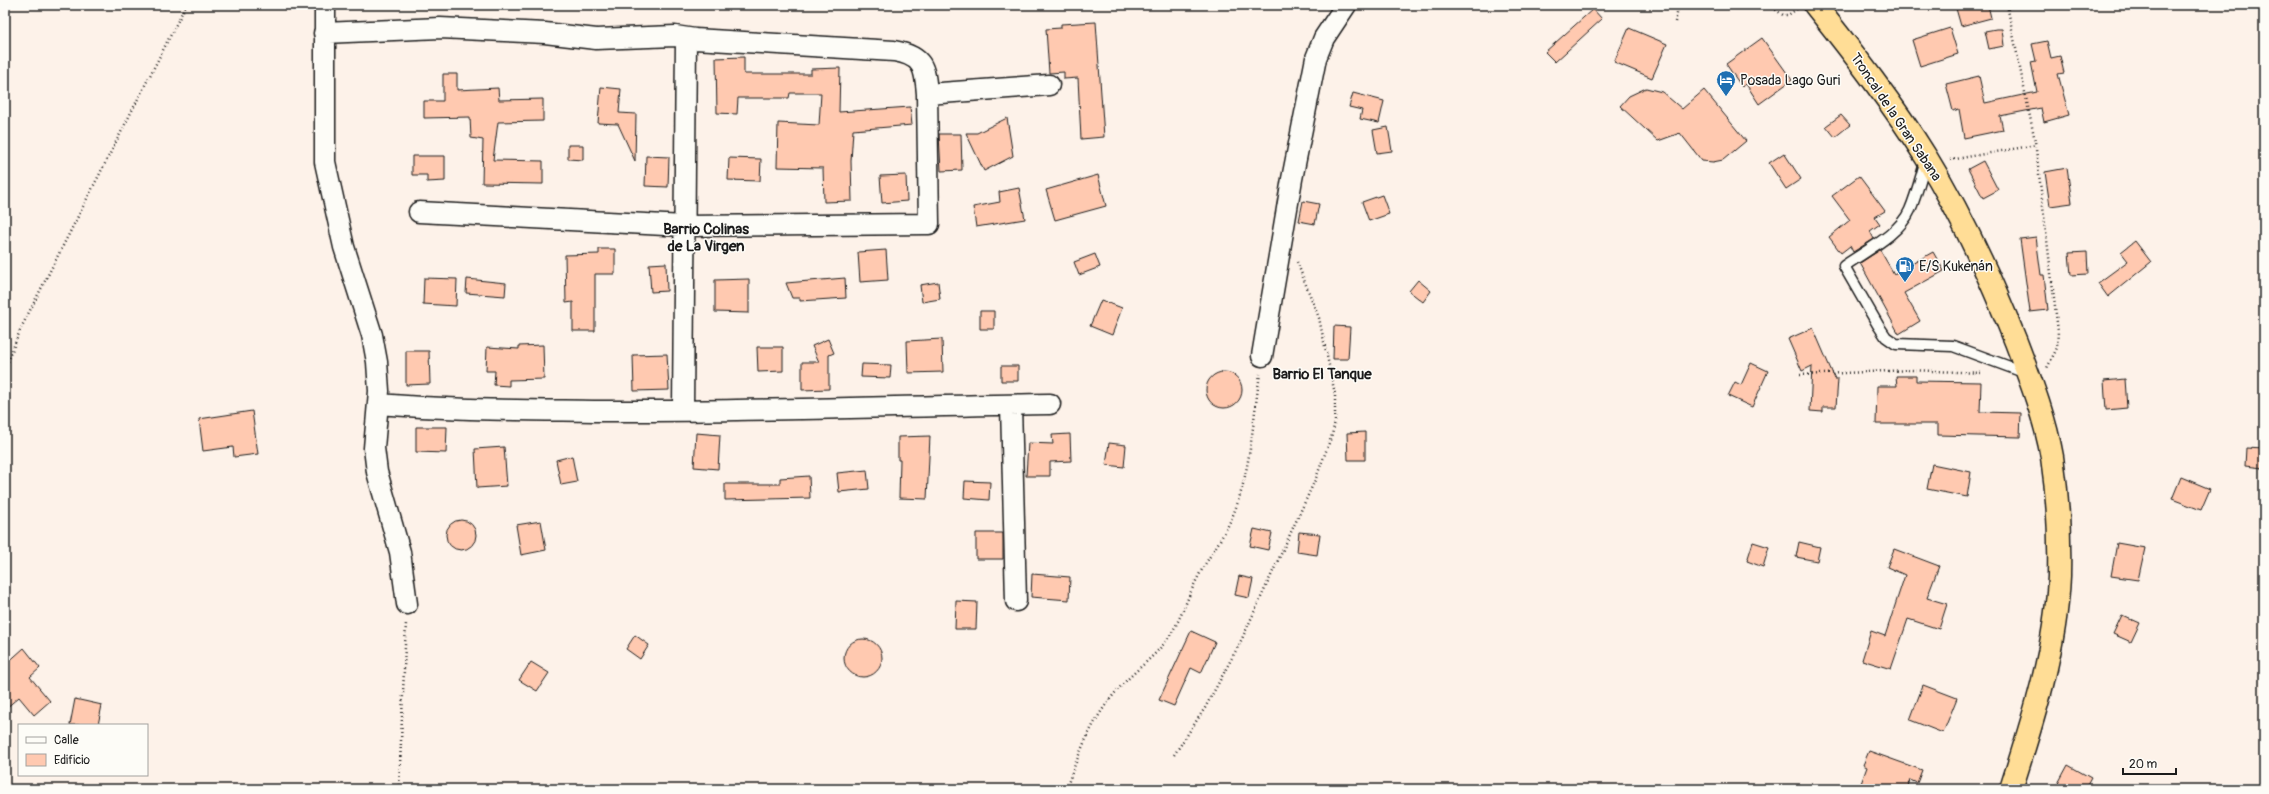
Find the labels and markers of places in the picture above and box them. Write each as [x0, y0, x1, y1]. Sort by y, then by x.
hotel icon: Posada Lago Guri [1715, 69, 1737, 97]
place label: Posada Lago Guri [1740, 72, 1841, 89]
fuel station icon: E/S Kukenán [1894, 255, 1916, 283]
place label: E/S Kukenán [1919, 258, 1993, 275]

